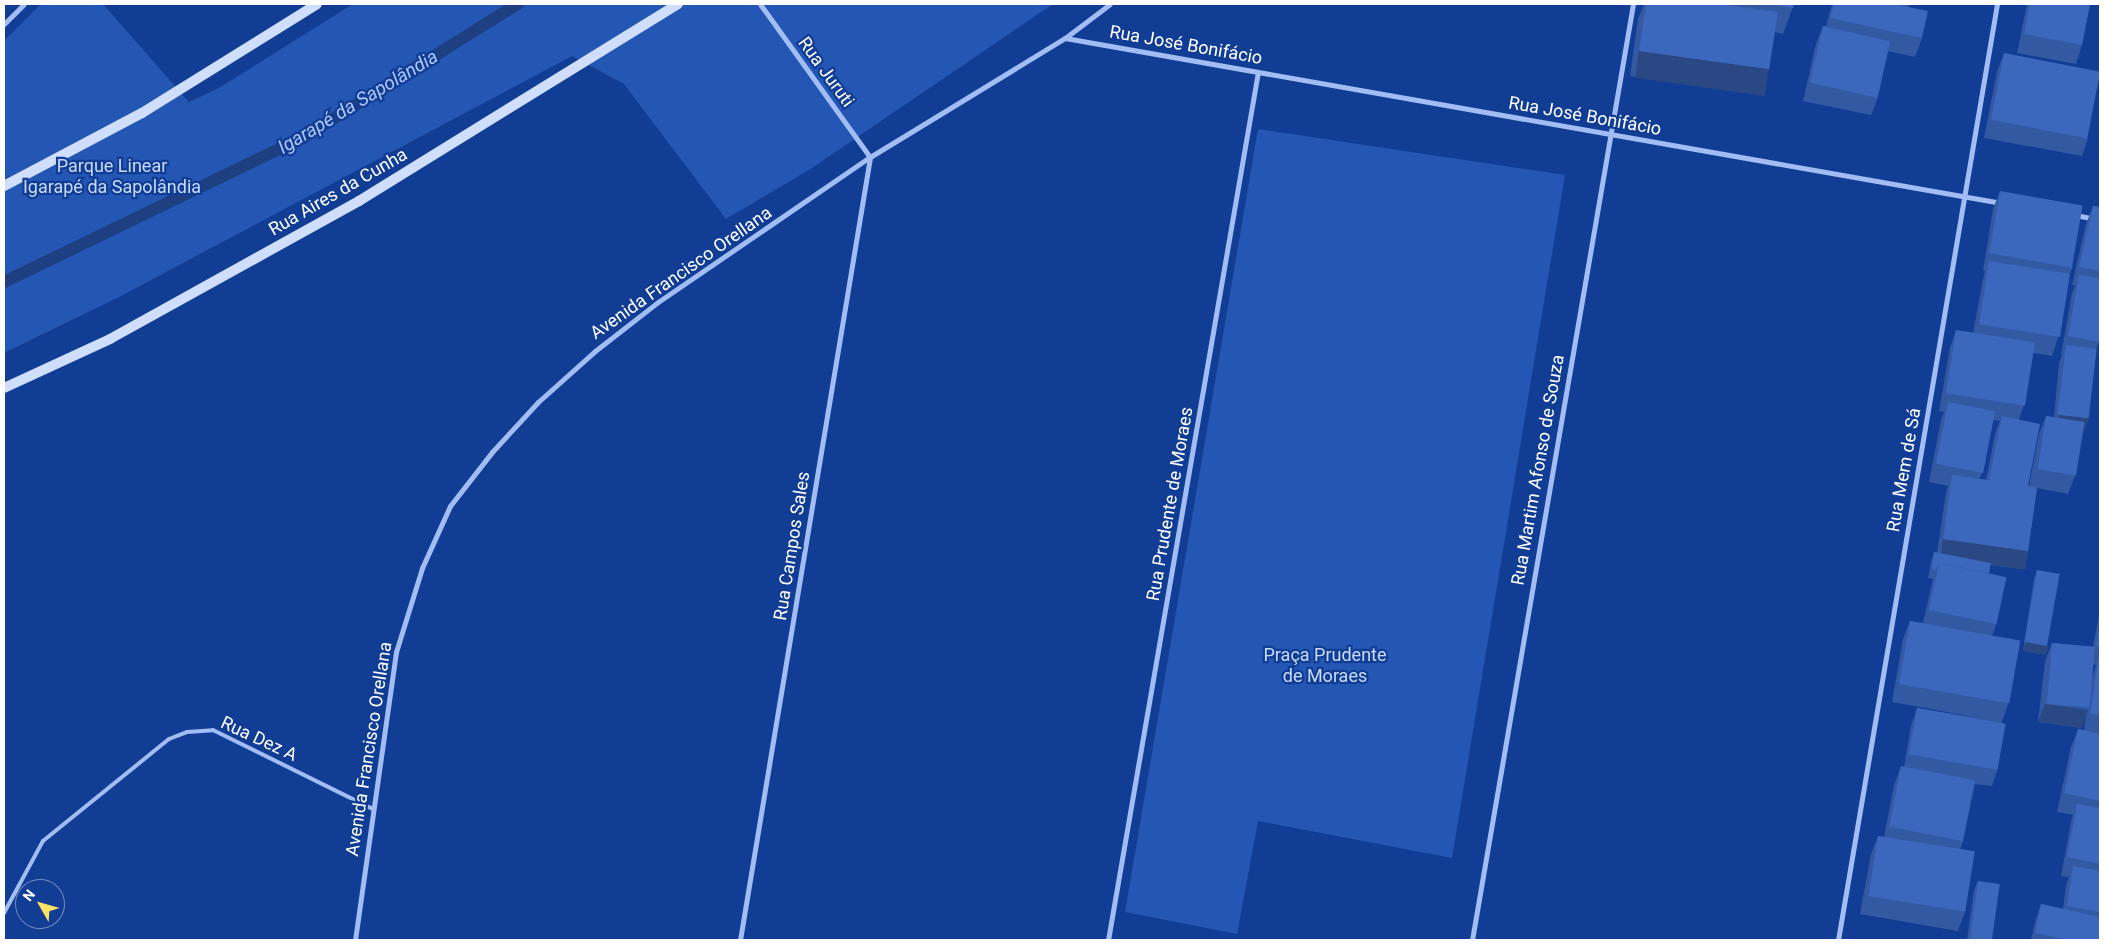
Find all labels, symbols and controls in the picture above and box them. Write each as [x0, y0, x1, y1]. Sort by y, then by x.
street label: Rua José Bonifácio [1108, 21, 1264, 69]
street label: Rua Juruti [793, 33, 859, 111]
water label: Igarapé da Sapolândia [274, 45, 442, 159]
street label: Rua José Bonifácio [1507, 92, 1663, 140]
street label: Rua Aires da Cunha [265, 144, 411, 240]
park label: Parque Linear Igarapé da Sapolândia [23, 156, 201, 198]
street label: Avenida Francisco Orellana [586, 202, 776, 344]
street label: Rua Martim Afonso de Souza [1507, 353, 1569, 587]
street label: Rua Prudente de Moraes [1142, 405, 1198, 603]
street label: Rua Mem de Sá [1882, 406, 1926, 534]
street label: Rua Campos Sales [770, 470, 814, 622]
street label: Avenida Francisco Orellana [341, 640, 397, 858]
park label: Praça Prudente de Moraes [1263, 645, 1387, 688]
street label: Rua Dez A [217, 712, 301, 766]
north arrow [15, 879, 65, 929]
text: N [20, 887, 38, 904]

